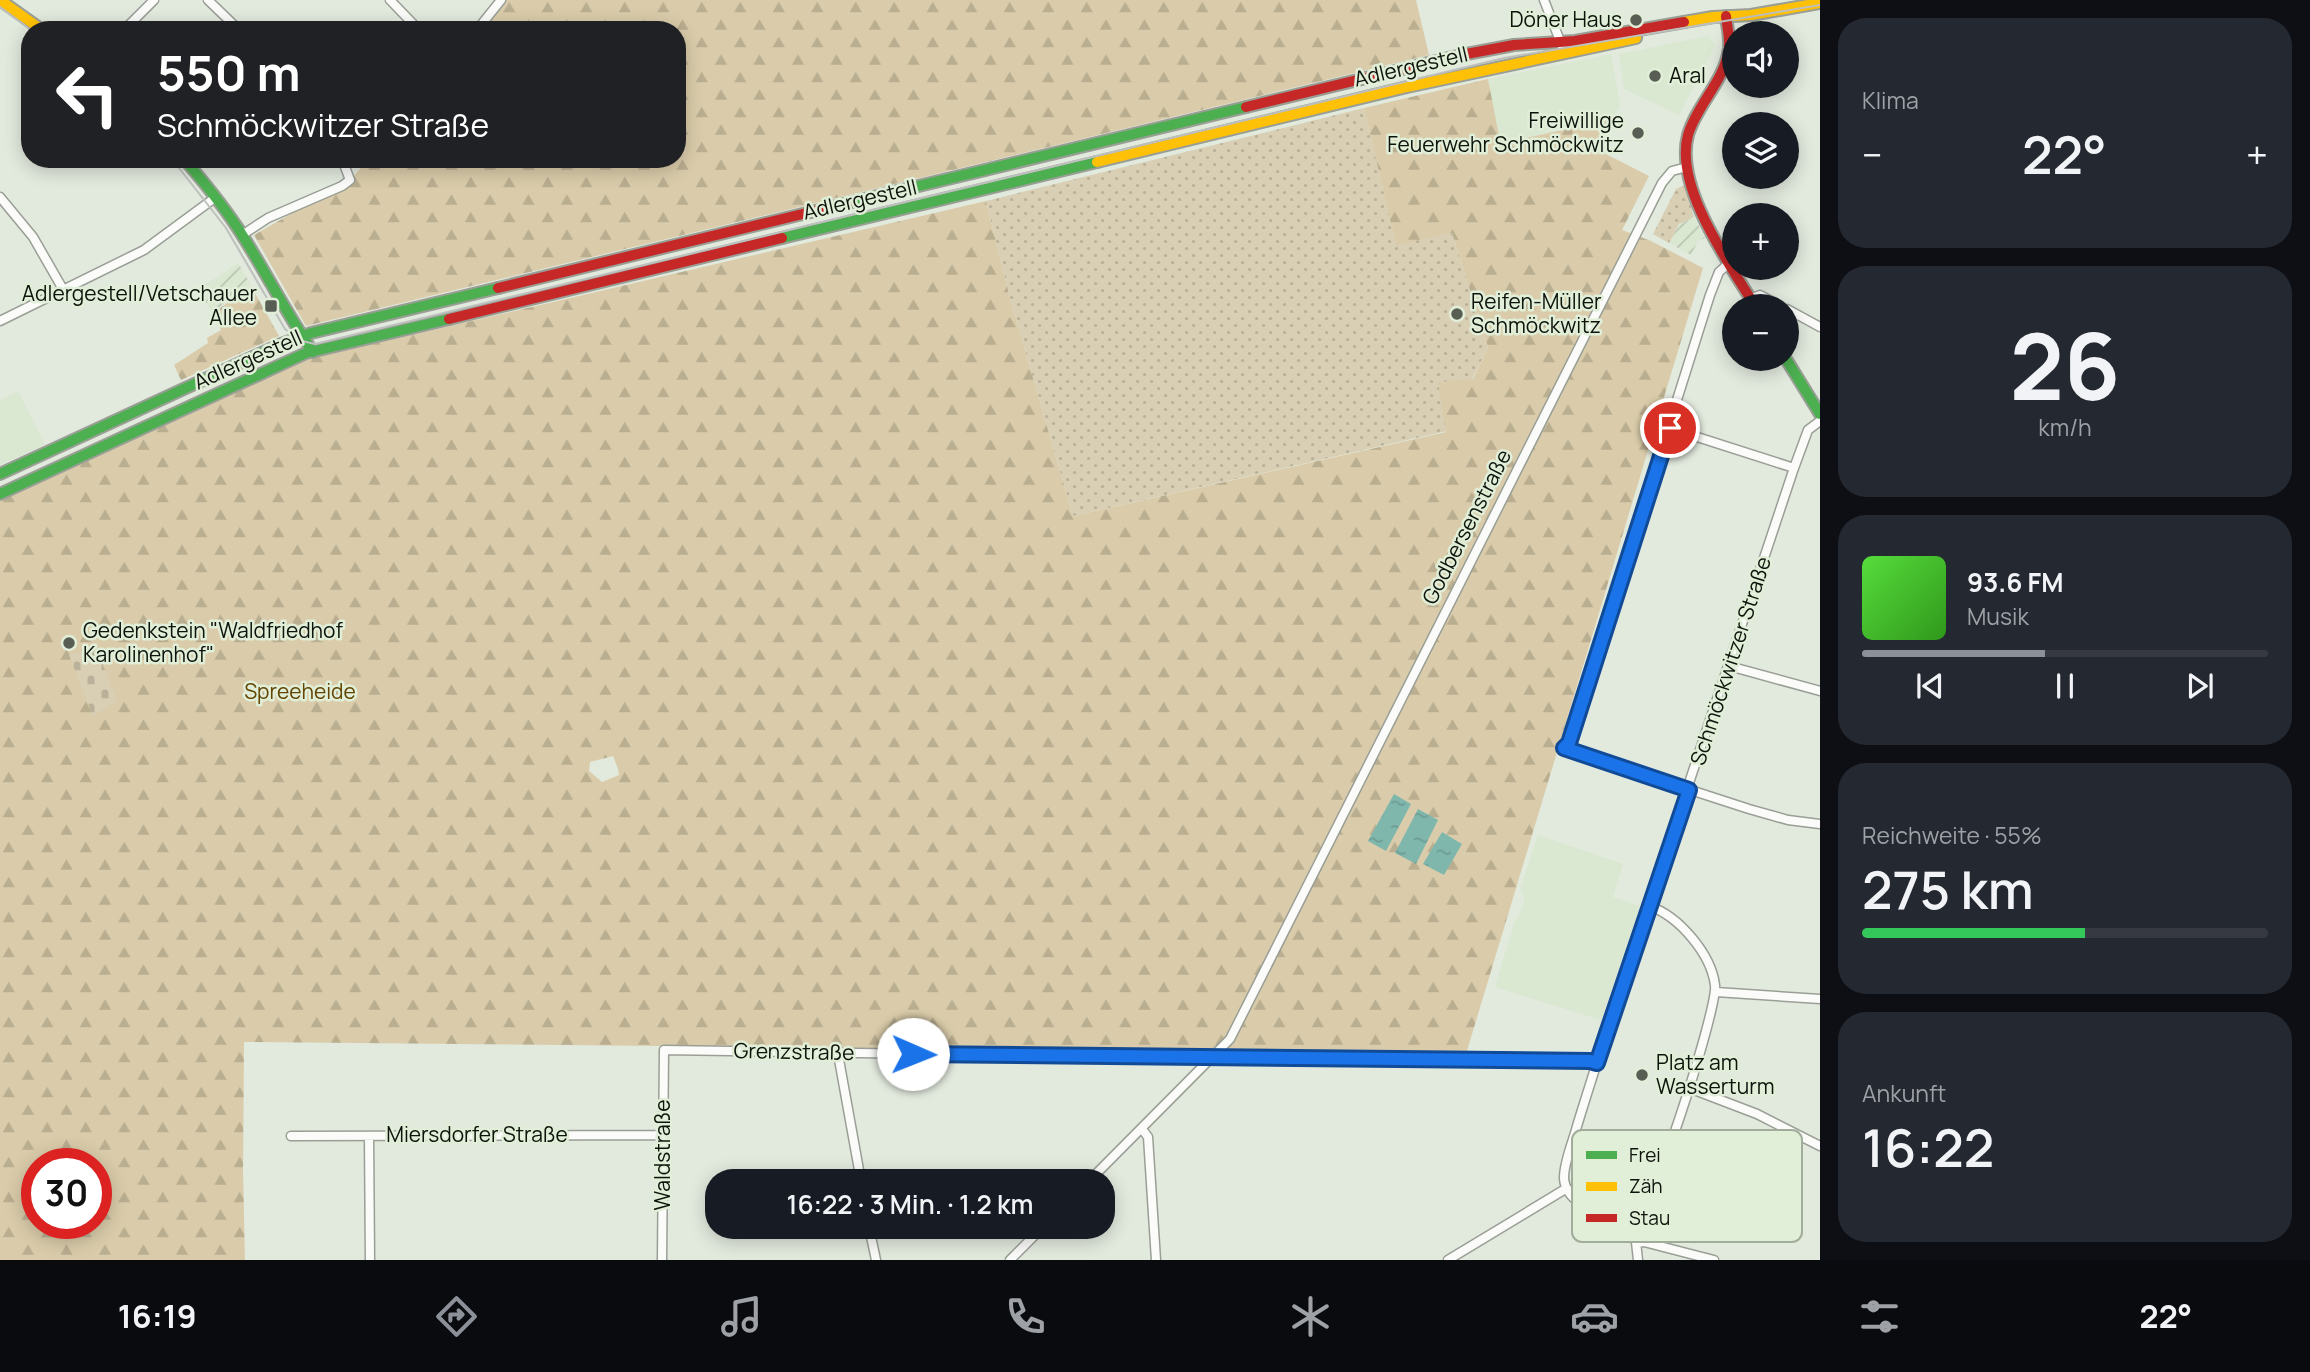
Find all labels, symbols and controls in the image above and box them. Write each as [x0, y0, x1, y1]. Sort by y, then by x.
place label: Döner Haus [1509, 5, 1622, 33]
marker: Döner Haus [1628, 12, 1644, 28]
map controls [1722, 21, 1799, 371]
button: sound [1722, 21, 1799, 98]
text: 550 m [157, 39, 301, 106]
street label: Adlergestell [1351, 39, 1470, 93]
icon: left [42, 49, 133, 140]
place label: Aral [1669, 61, 1706, 89]
marker: Aral [1647, 68, 1663, 84]
text: Klima [1862, 84, 1919, 116]
text: Schmöckwitzer Straße [157, 103, 489, 147]
place label: Freiwillige Feuerwehr Schmöckwitz [1387, 106, 1624, 158]
button: layers [1722, 112, 1799, 189]
text: 22° [2022, 119, 2107, 190]
marker: Freiwillige Feuerwehr Schmöckwitz [1630, 125, 1646, 141]
text: − [1862, 128, 1883, 180]
text: + [2246, 128, 2268, 180]
street label: Adlergestell [800, 172, 919, 226]
button: + [1722, 203, 1799, 280]
place label: Adlergestell/Vetschauer Allee [22, 279, 257, 331]
place label: Reifen-Müller Schmöckwitz [1471, 287, 1602, 339]
button: − [1722, 294, 1799, 371]
marker: Adlergestell/Vetschauer Allee [263, 298, 279, 314]
text: 26 [2010, 303, 2120, 427]
marker: Reifen-Müller Schmöckwitz [1449, 306, 1465, 322]
street label: Adlergestell [189, 323, 306, 395]
pin [1640, 398, 1700, 458]
icon: arrive [1651, 409, 1689, 447]
text: km/h [2038, 411, 2092, 443]
street label: Godbersenstraße [1415, 444, 1517, 609]
street label: Schmöckwitzer Straße [1683, 553, 1777, 769]
text: 93.6 FM [1967, 564, 2063, 600]
text: Musik [1967, 600, 2029, 632]
place label: Gedenkstein "Waldfriedhof Karolinenhof" [83, 616, 344, 668]
marker: Gedenkstein "Waldfriedhof Karolinenhof" [61, 635, 77, 651]
icon: previous [1911, 667, 1949, 705]
icon: pause [2046, 667, 2084, 705]
icon: next [2181, 667, 2219, 705]
park label: Spreeheide [244, 677, 356, 705]
text: Reichweite · 55% [1862, 819, 2042, 851]
text: 275 km [1862, 854, 2034, 925]
position arrow [876, 1017, 950, 1091]
street label: Grenzstraße [733, 1036, 855, 1066]
place label: Platz am Wasserturm [1656, 1048, 1775, 1100]
marker: Platz am Wasserturm [1634, 1067, 1650, 1083]
text: Ankunft [1862, 1077, 1946, 1109]
street label: Waldstraße [648, 1100, 676, 1210]
text: 16:22 [1862, 1112, 1994, 1183]
street label: Miersdorfer Straße [386, 1120, 568, 1148]
legend [1572, 1130, 1802, 1242]
text: Frei [1629, 1142, 1661, 1168]
speed limit sign: 30 [21, 1148, 112, 1239]
text: Zäh [1629, 1173, 1663, 1199]
text: 16:22 · 3 Min. · 1.2 km [786, 1186, 1034, 1222]
text: Stau [1629, 1205, 1670, 1231]
icon: directions [432, 1292, 481, 1341]
icon: music [717, 1292, 766, 1341]
icon: phone [1001, 1292, 1050, 1341]
icon: climate [1286, 1292, 1335, 1341]
icon: car [1570, 1292, 1619, 1341]
icon: filters [1855, 1292, 1904, 1341]
text: 16:19 [118, 1294, 197, 1338]
text: 22° [2140, 1294, 2192, 1338]

